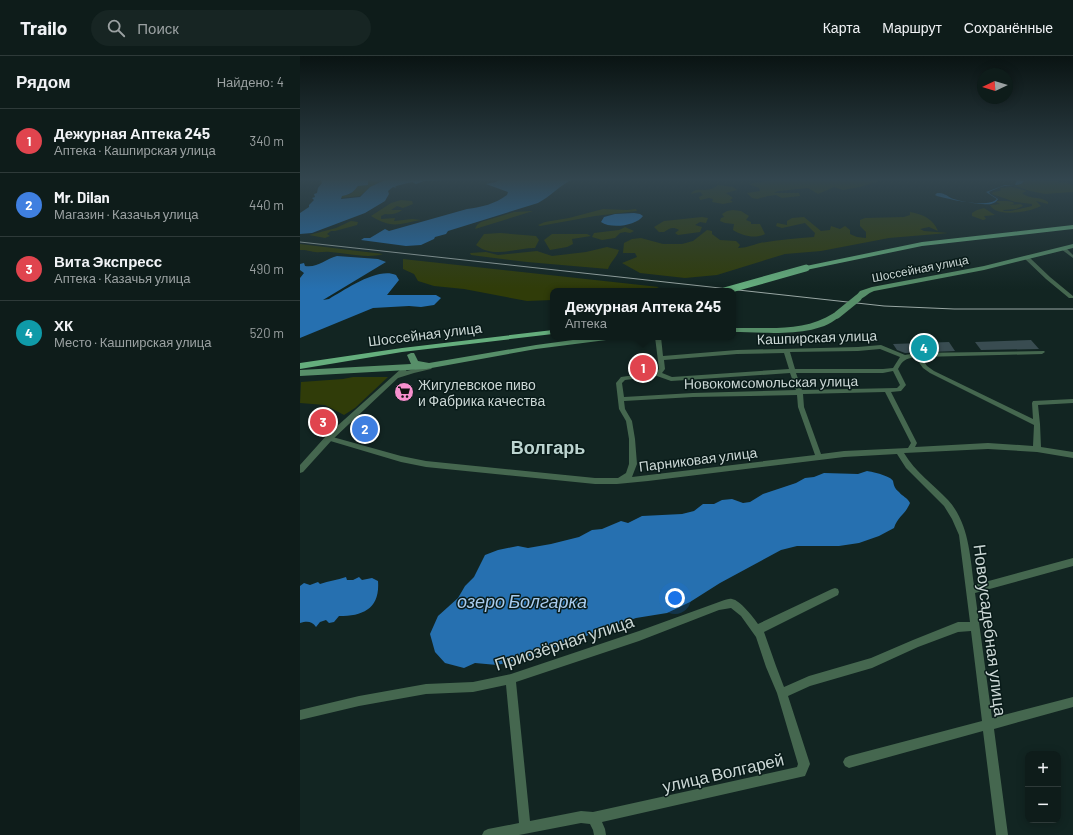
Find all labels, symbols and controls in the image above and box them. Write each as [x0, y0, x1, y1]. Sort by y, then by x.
search box [91, 10, 371, 46]
text: Trailo [20, 16, 67, 39]
icon: search [105, 17, 127, 39]
text: Поиск [137, 19, 179, 37]
text: Карта [823, 19, 860, 36]
text: Маршрут [882, 19, 942, 36]
text: Сохранённые [964, 19, 1053, 36]
north arrow [977, 68, 1013, 104]
text: Рядом [16, 71, 71, 91]
text: Найдено: 4 [217, 74, 284, 90]
text: Дежурная Аптека 245 [54, 124, 210, 142]
text: 1 [27, 133, 31, 149]
text: 340 m [249, 133, 284, 149]
text: Аптека · Кашпирская улица [54, 142, 216, 158]
text: Mr. Dilan [54, 188, 110, 206]
text: 2 [25, 197, 33, 213]
text: 440 m [249, 197, 284, 213]
text: Магазин · Казачья улица [54, 206, 199, 222]
text: Вита Экспресс [54, 252, 162, 270]
street label: Шоссейная улица [870, 252, 970, 285]
text: 3 [25, 261, 33, 277]
text: 490 m [249, 261, 284, 277]
text: Аптека · Казачья улица [54, 270, 190, 286]
popup [550, 288, 736, 340]
text: Дежурная Аптека 245 [565, 297, 721, 315]
text: Аптека [565, 315, 607, 331]
text: ХК [54, 316, 73, 334]
street label: Шоссейная улица [367, 319, 483, 349]
text: 4 [25, 325, 33, 341]
text: 520 m [250, 325, 284, 341]
street label: Кашпирская улица [757, 326, 878, 348]
pin: 4 [911, 333, 937, 363]
text: Место · Кашпирская улица [54, 334, 212, 350]
pin: 1 [630, 353, 656, 383]
street label: Новокомсомольская улица [684, 372, 858, 392]
place label: Жигулевское пиво и Фабрика качества [418, 376, 545, 409]
supermarket icon: Жигулевское пиво и Фабрика качества [393, 381, 415, 403]
pin: 3 [310, 407, 336, 437]
pin: 2 [352, 414, 378, 444]
district label: Волгарь [511, 436, 585, 458]
street label: Парниковая улица [638, 443, 758, 475]
street label: Новоусадебная улица [971, 543, 1012, 718]
your location [665, 588, 685, 608]
water label: озеро Болгарка [457, 590, 587, 612]
street label: Приозёрная улица [492, 610, 637, 674]
street label: улица Волгарей [660, 748, 786, 796]
map controls [1025, 751, 1061, 823]
button: + [1025, 751, 1061, 787]
button: − [1025, 787, 1061, 823]

